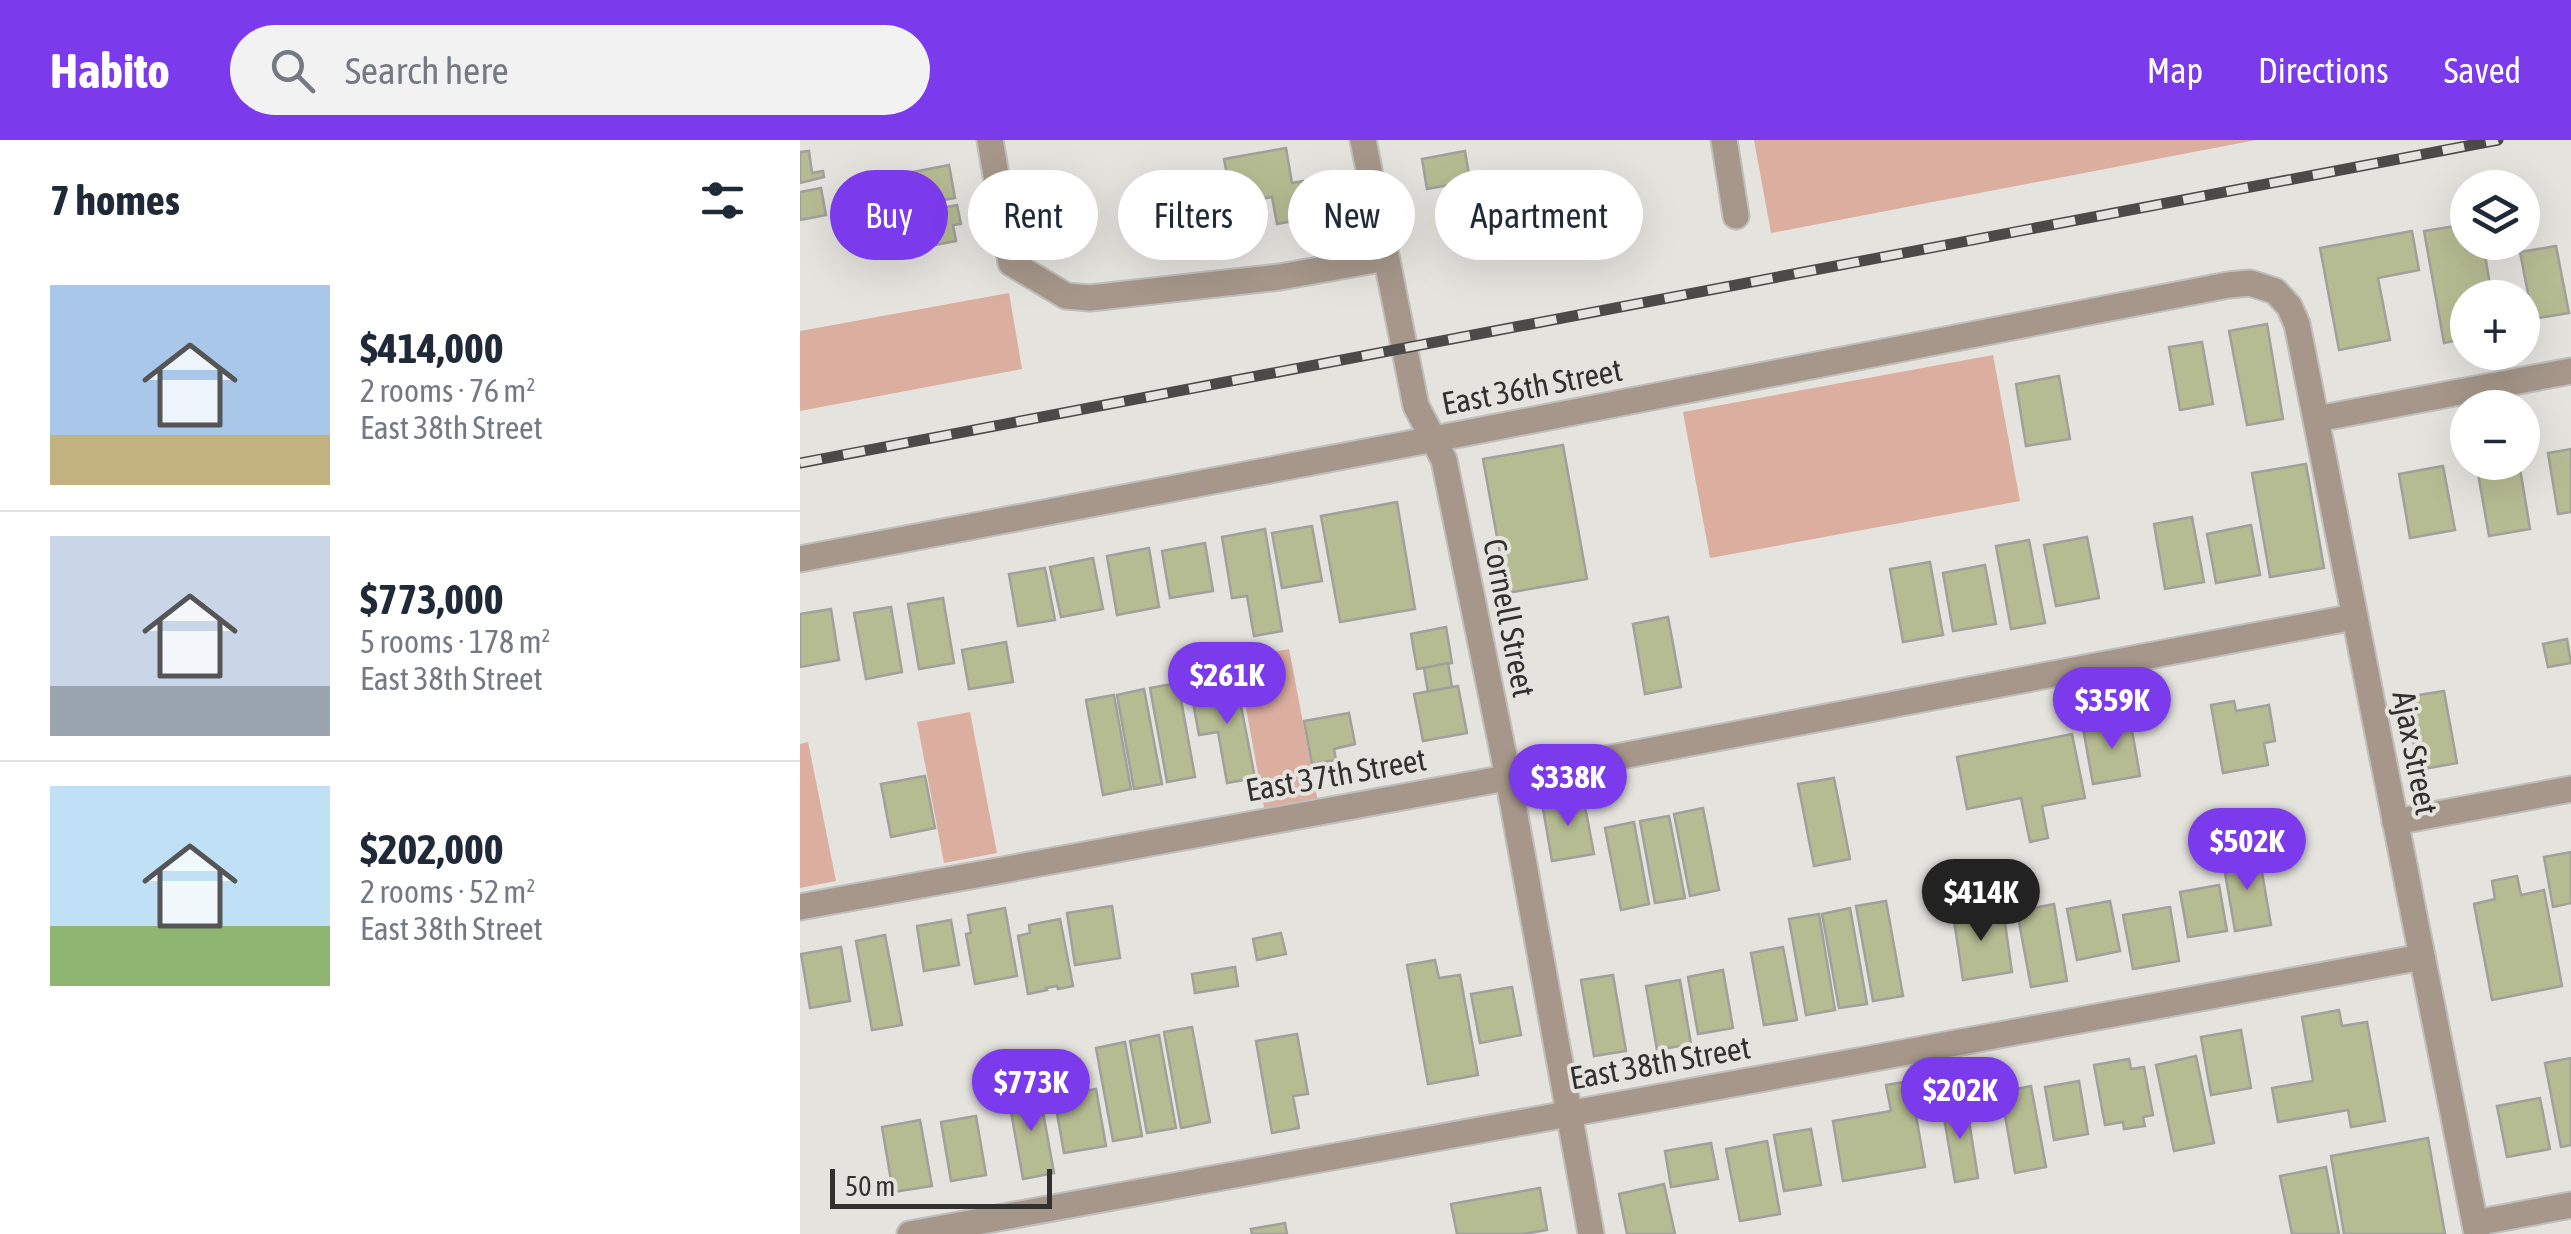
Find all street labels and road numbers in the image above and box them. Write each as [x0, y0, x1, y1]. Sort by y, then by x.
street label: East 36th Street [1439, 351, 1625, 422]
street label: Cornell Street [1476, 536, 1543, 700]
street label: Ajax Street [2385, 688, 2446, 818]
street label: East 37th Street [1243, 740, 1429, 809]
street label: East 38th Street [1567, 1028, 1753, 1097]

